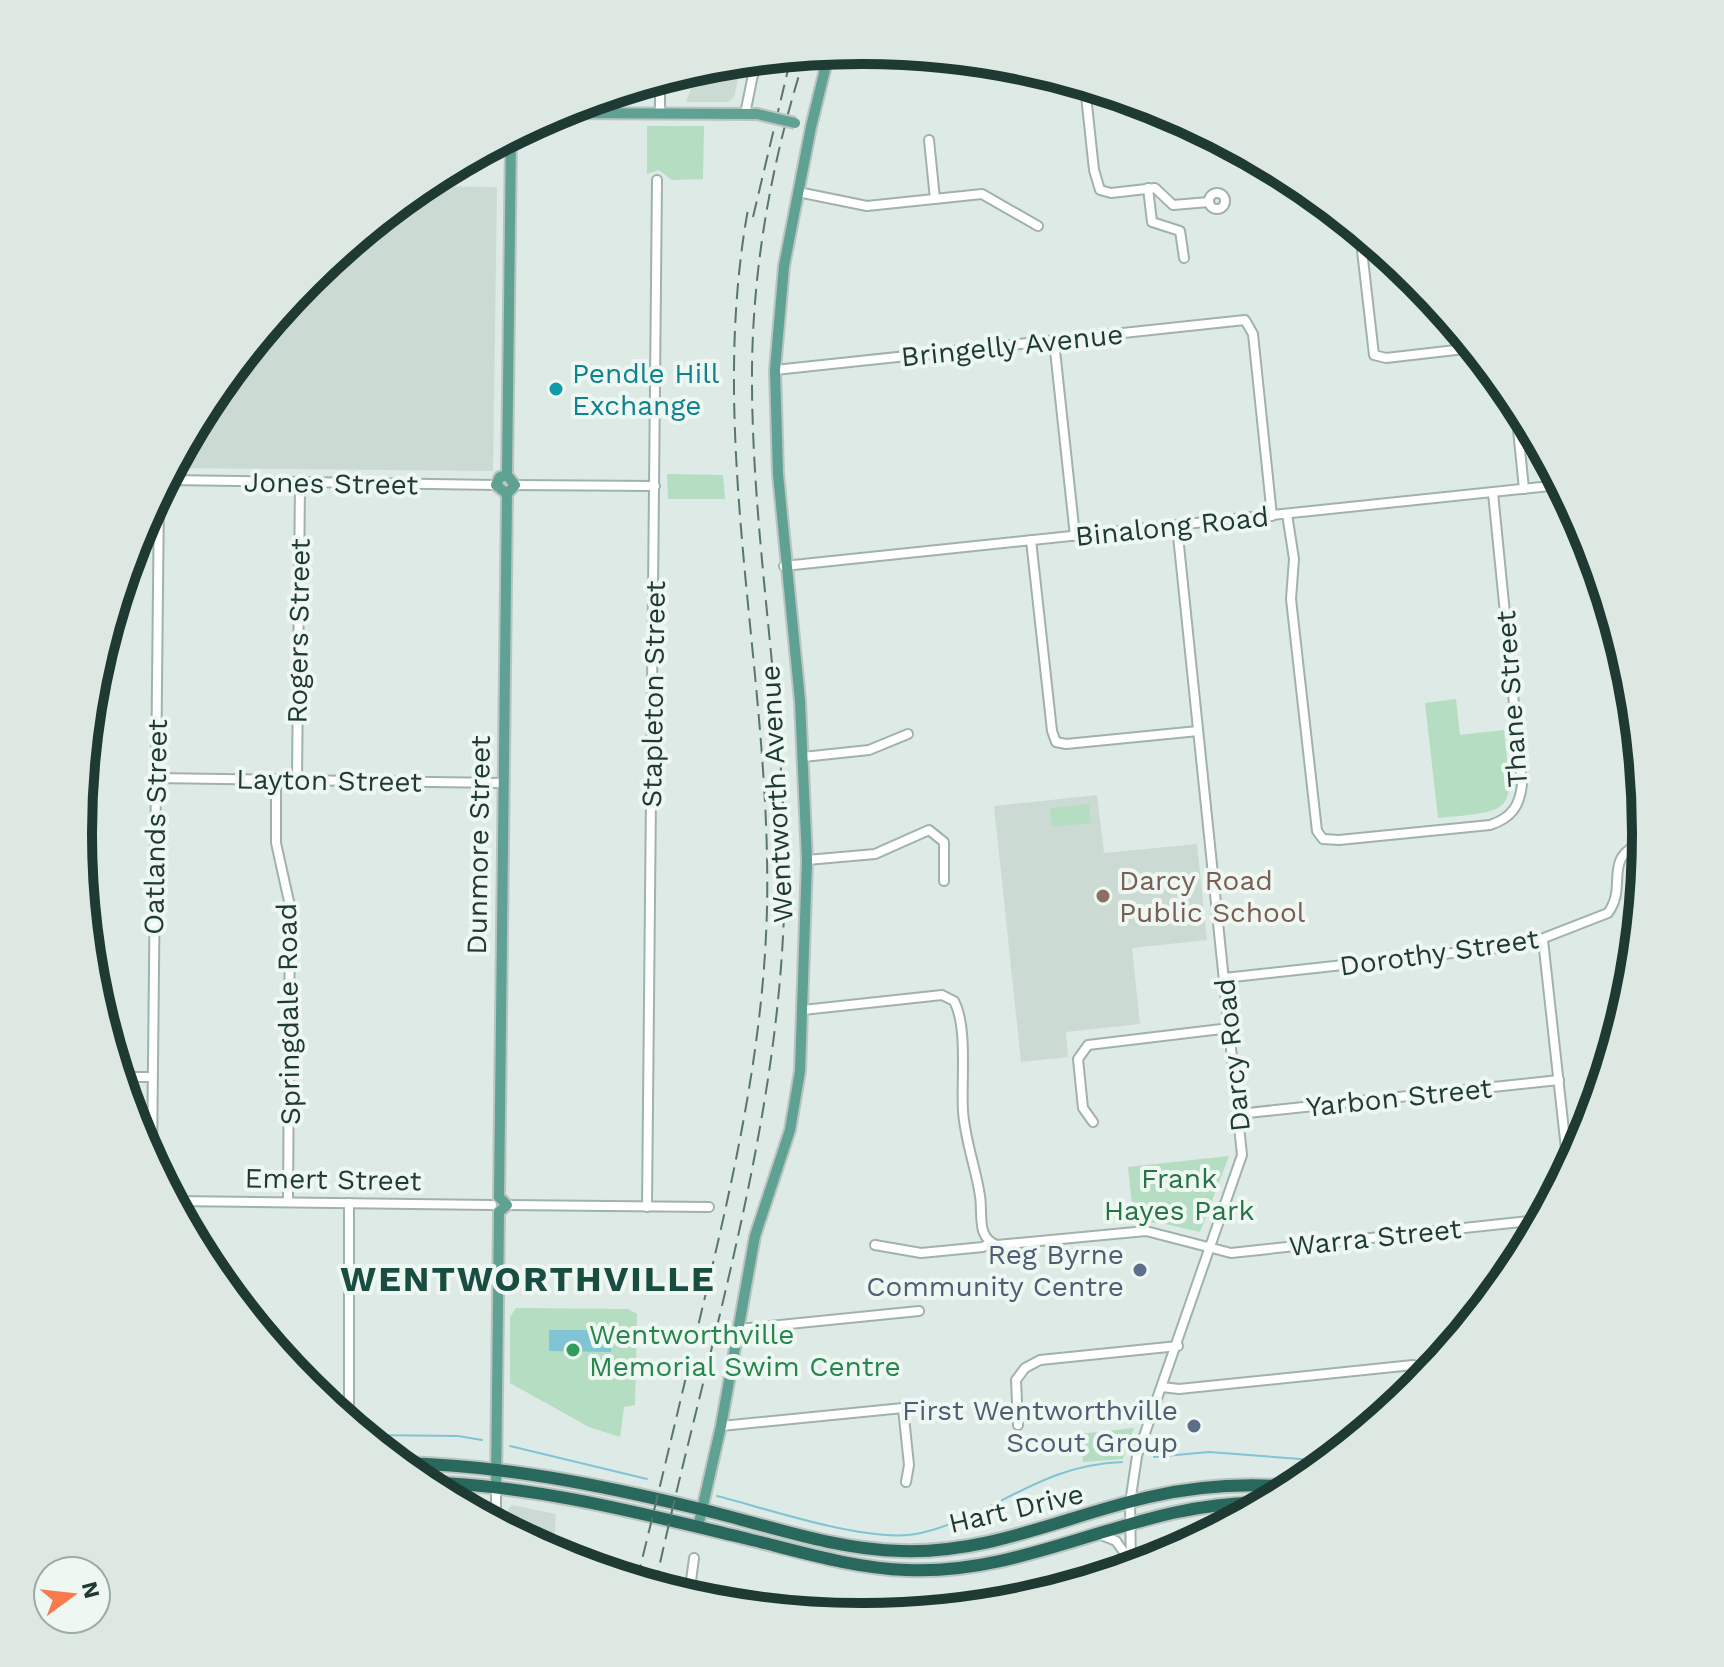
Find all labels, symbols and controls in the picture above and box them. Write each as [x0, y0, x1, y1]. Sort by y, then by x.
street label: Bringelly Avenue [899, 317, 1125, 374]
place label: Pendle Hill Exchange [572, 357, 720, 422]
marker: Pendle Hill Exchange [547, 380, 565, 398]
street label: Jones Street [243, 465, 419, 502]
street label: Binalong Road [1074, 500, 1270, 553]
street label: Rogers Street [280, 538, 317, 724]
street label: Stapleton Street [635, 580, 672, 808]
street label: Thane Street [1489, 609, 1534, 788]
street label: Wentworth Avenue [753, 664, 800, 924]
street label: Oatlands Street [137, 719, 174, 935]
street label: Dunmore Street [460, 735, 497, 955]
street label: Layton Street [236, 762, 422, 799]
place label: Darcy Road Public School [1119, 864, 1306, 929]
marker: Darcy Road Public School [1094, 887, 1112, 905]
street label: Springdale Road [270, 902, 307, 1126]
street label: Dorothy Street [1337, 922, 1541, 983]
street label: Darcy Road [1208, 977, 1257, 1133]
street label: Yarbon Street [1305, 1071, 1494, 1124]
street label: Emert Street [244, 1161, 422, 1198]
park label: Frank Hayes Park [1104, 1162, 1254, 1227]
street label: Warra Street [1287, 1212, 1463, 1263]
place label: Reg Byrne Community Centre [866, 1238, 1124, 1303]
district label: WENTWORTHVILLE [340, 1258, 716, 1300]
marker: Reg Byrne Community Centre [1131, 1261, 1149, 1279]
place label: Wentworthville Memorial Swim Centre [589, 1318, 901, 1383]
marker: Wentworthville Memorial Swim Centre [564, 1341, 582, 1359]
place label: First Wentworthville Scout Group [902, 1394, 1178, 1459]
marker: First Wentworthville Scout Group [1185, 1417, 1203, 1435]
street label: Hart Drive [945, 1477, 1087, 1540]
north arrow [32, 1555, 112, 1635]
text: N [77, 1579, 105, 1601]

